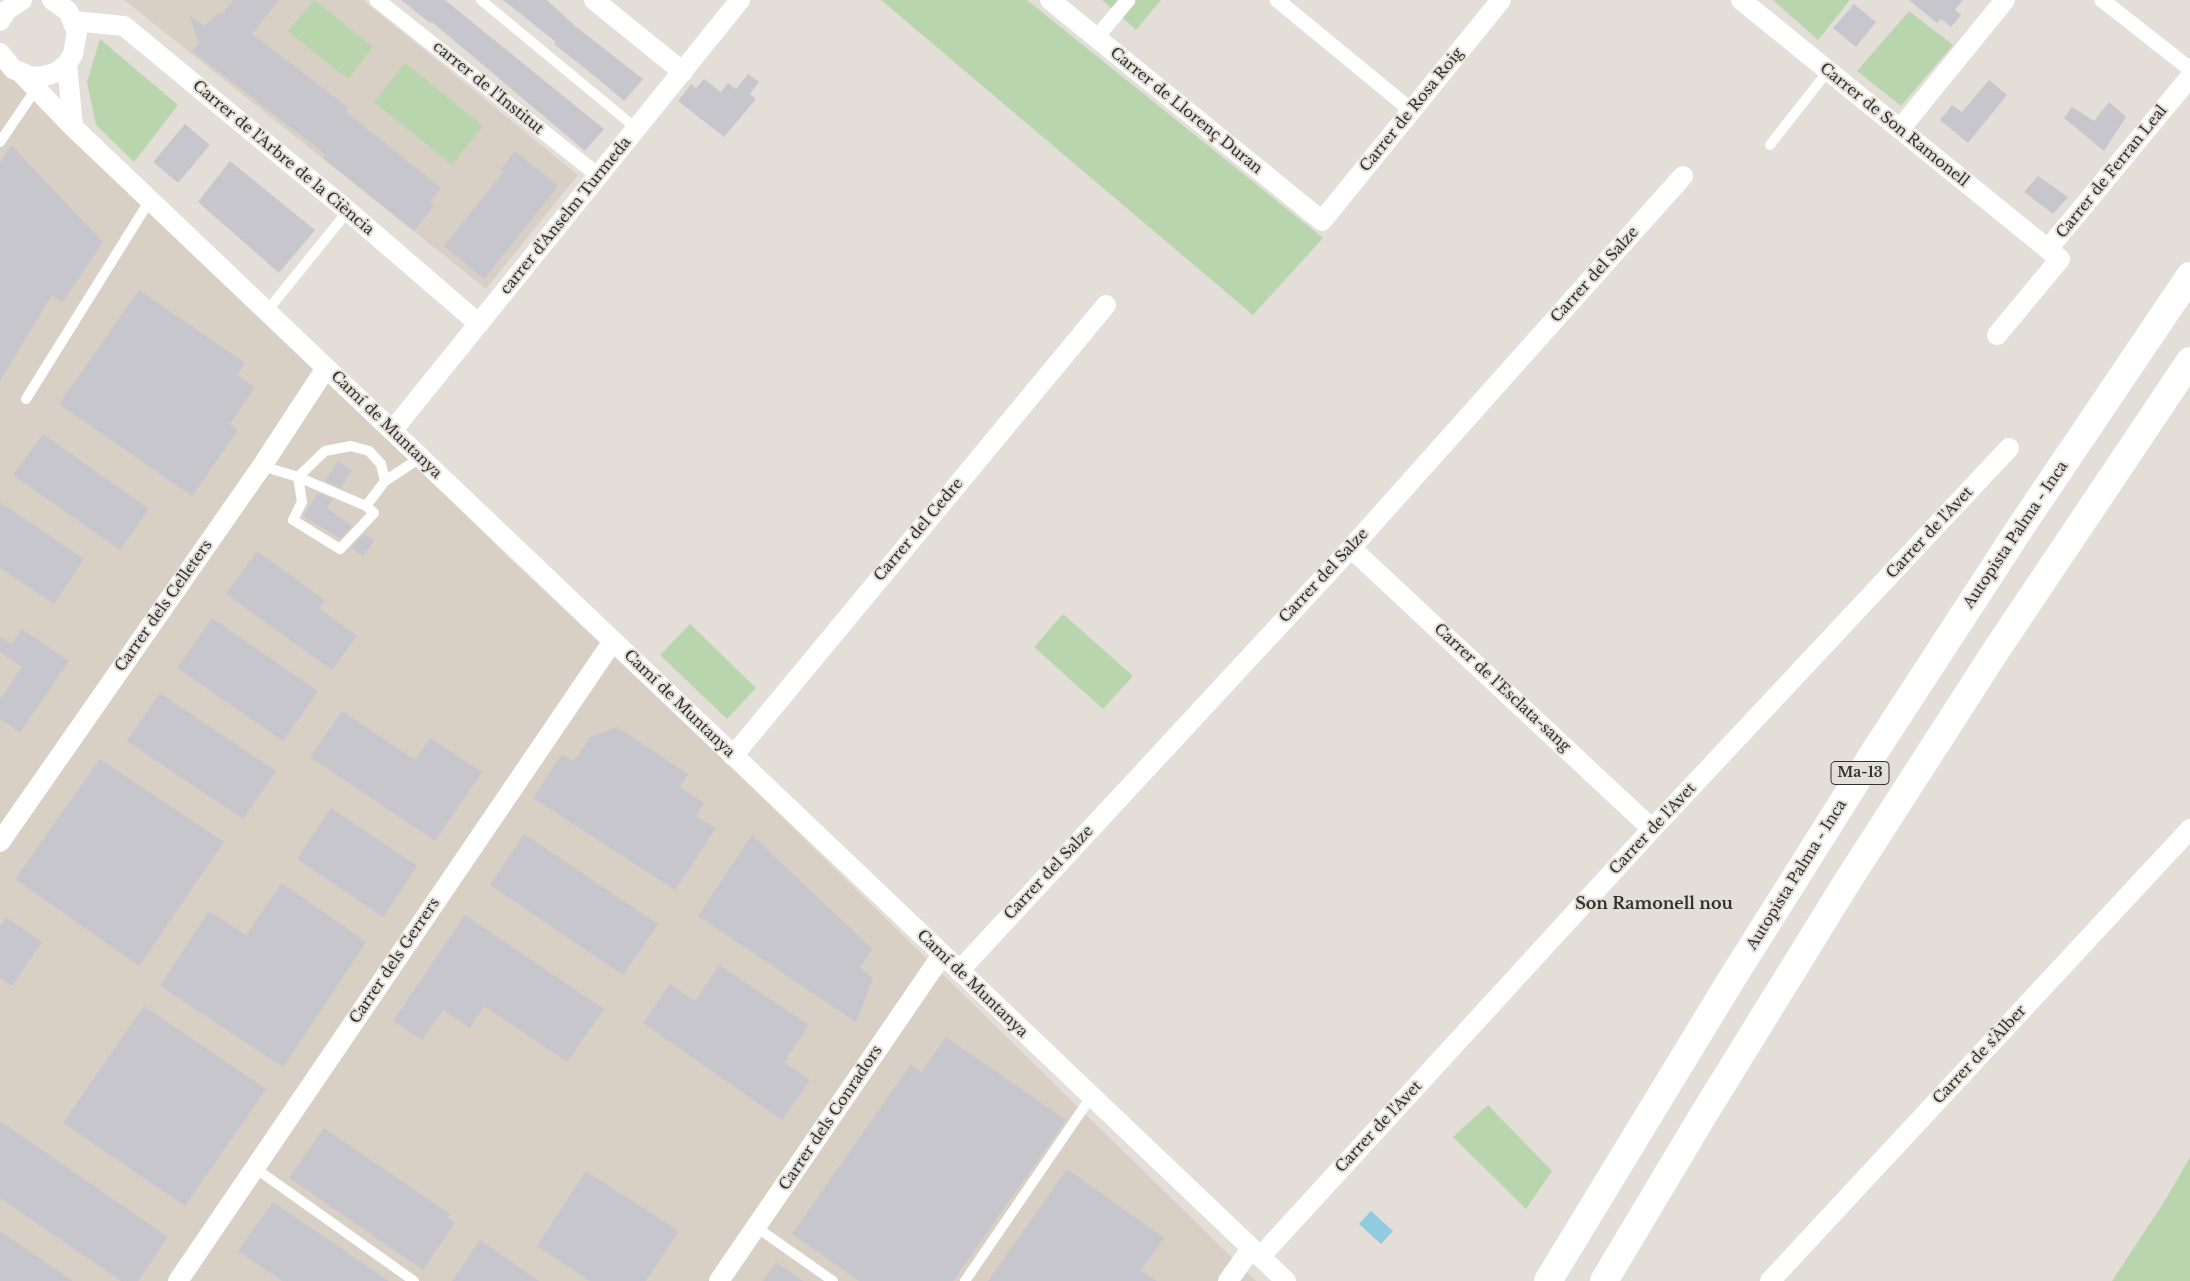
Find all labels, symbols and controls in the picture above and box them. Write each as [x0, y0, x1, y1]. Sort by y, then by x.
street label: carrer de l'Institut [429, 38, 547, 138]
street label: Carrer de Llorenç Duran [1106, 44, 1266, 178]
street label: Carrer de Rosa Roig [1357, 44, 1467, 176]
street label: Carrer de Son Ramonell [1816, 59, 1972, 191]
street label: Carrer de l'Arbre de la Ciència [189, 77, 377, 239]
street label: Carrer de Ferran Leal [2053, 102, 2171, 242]
street label: carrer d'Anselm Turmeda [497, 134, 635, 298]
street label: Carrer del Salze [1547, 224, 1643, 326]
street label: Camí de Muntanya [327, 367, 445, 483]
street label: Autopista Palma - Inca [1960, 458, 2072, 612]
street label: Carrer del Cedre [871, 475, 967, 585]
street label: Carrer de l'Avet [1883, 484, 1977, 582]
street label: Carrer del Salze [1276, 525, 1372, 627]
street label: Carrer dels Celleters [112, 537, 216, 675]
street label: Carrer de l'Esclata-sang [1430, 620, 1574, 756]
street label: Camí de Muntanya [620, 646, 738, 762]
road number: Ma-13 [1831, 761, 1889, 784]
street label: Carrer de l'Avet [1606, 780, 1700, 878]
street label: Autopista Palma - Inca [1743, 797, 1851, 953]
street label: Carrer del Salze [1001, 822, 1097, 924]
district label: Son Ramonell nou [1575, 894, 1733, 914]
street label: Carrer dels Gerrers [346, 895, 444, 1027]
street label: Camí de Muntanya [913, 926, 1031, 1042]
street label: Carrer de s'Àlber [1930, 1002, 2030, 1108]
street label: Carrer dels Conradors [776, 1042, 886, 1194]
street label: Carrer de l'Avet [1332, 1078, 1426, 1176]

